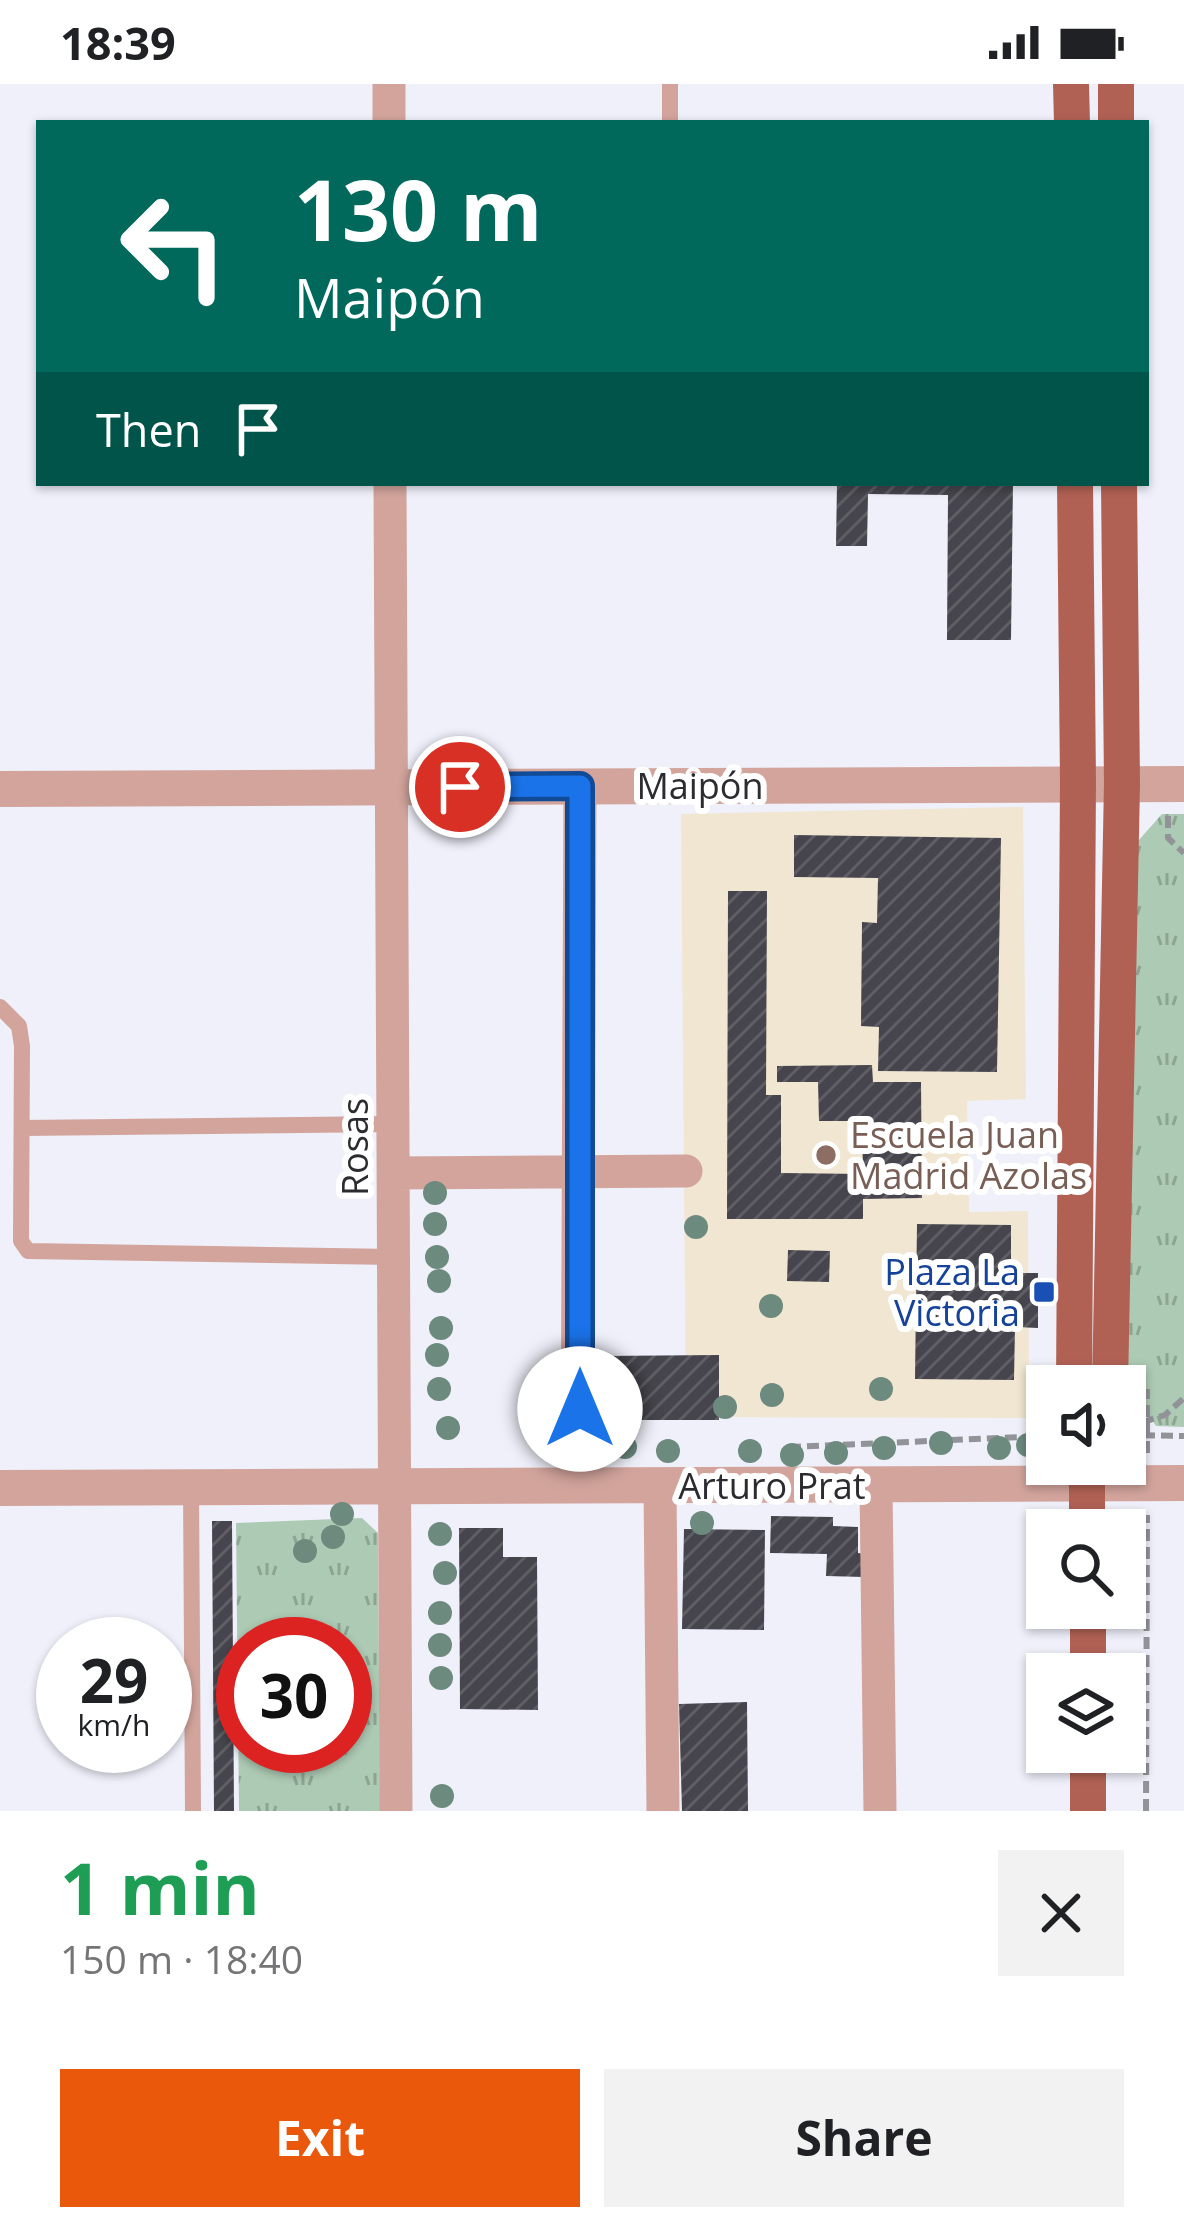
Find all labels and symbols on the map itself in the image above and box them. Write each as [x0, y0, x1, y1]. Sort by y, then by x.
pin [409, 736, 511, 838]
street label: Maipón [636, 761, 764, 810]
street label: Rosas [330, 1098, 379, 1196]
place label: Escuela Juan Madrid Azolas [850, 1110, 1087, 1200]
marker: Escuela Juan Madrid Azolas [813, 1142, 839, 1168]
place label: Plaza La Victoria [884, 1247, 1020, 1337]
marker: Plaza La Victoria [1031, 1279, 1057, 1305]
position arrow [517, 1346, 643, 1472]
street label: Arturo Prat [678, 1461, 866, 1510]
speed limit sign: 30 [216, 1617, 372, 1773]

